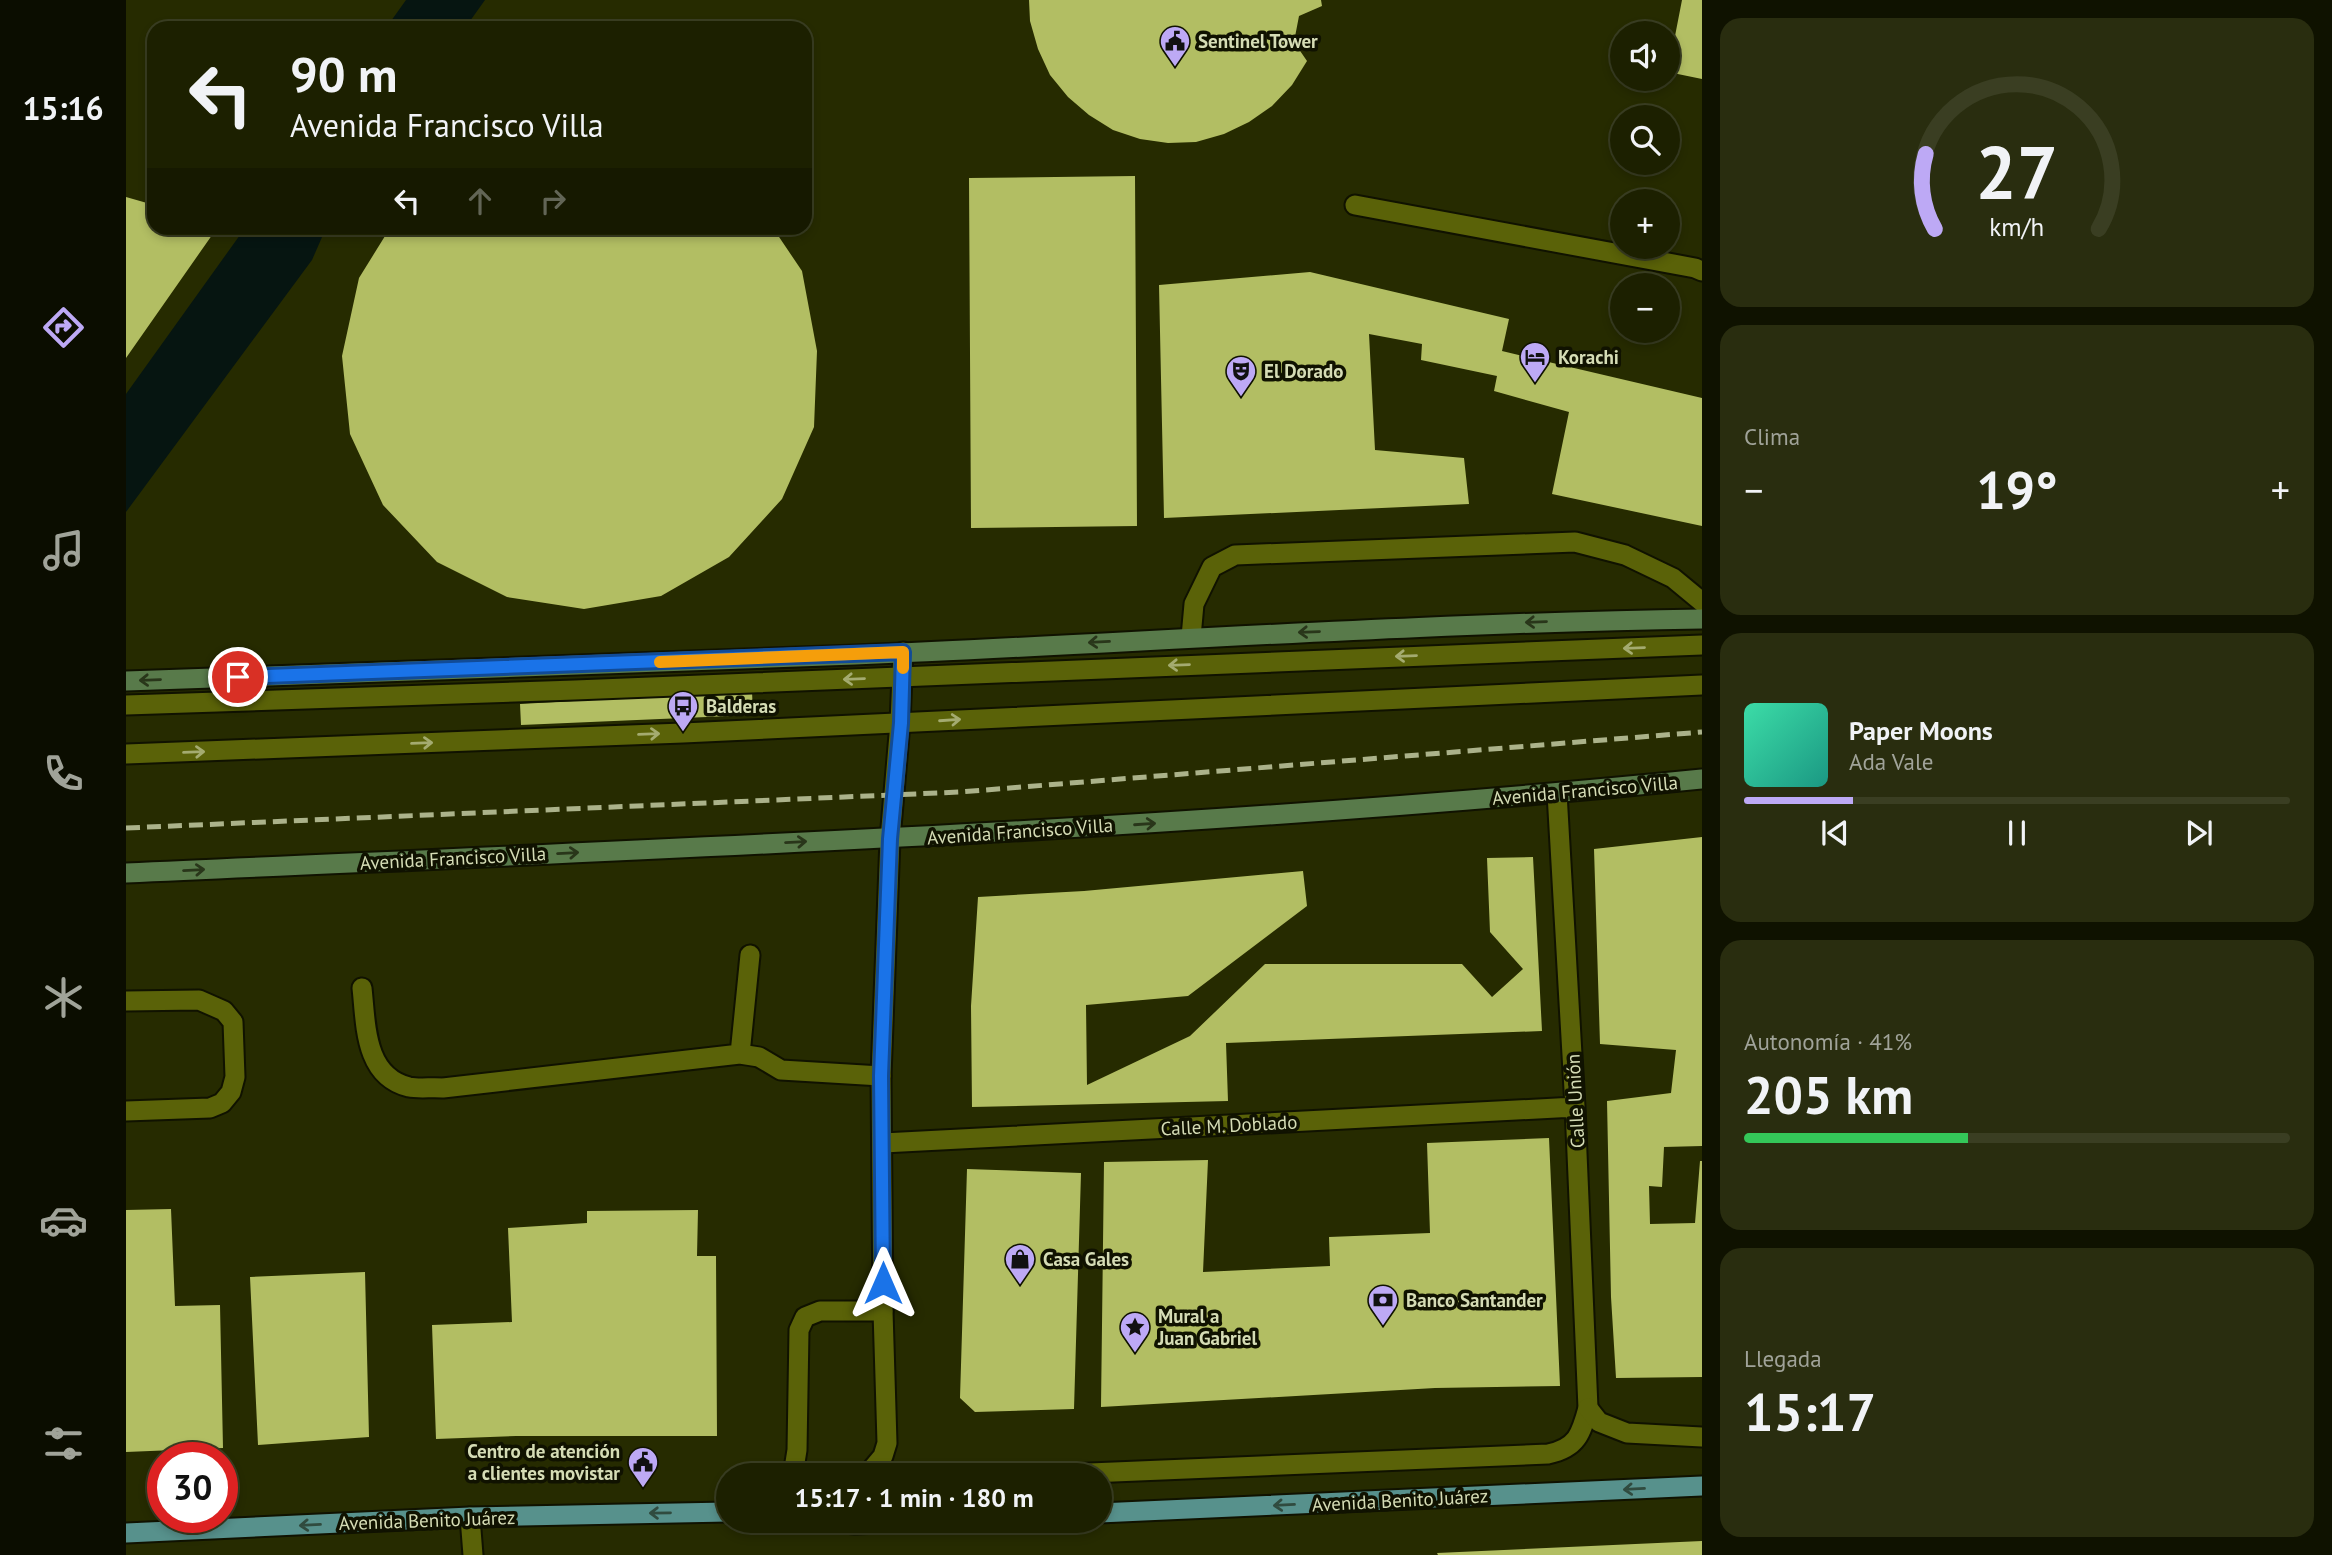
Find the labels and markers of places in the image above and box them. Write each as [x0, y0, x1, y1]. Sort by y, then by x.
public building icon: Sentinel Tower [1158, 24, 1192, 68]
place label: Sentinel Tower [1198, 29, 1318, 53]
hotel icon: Korachi [1518, 340, 1552, 384]
place label: Korachi [1558, 345, 1619, 369]
theatre icon: El Dorado [1224, 354, 1258, 398]
place label: El Dorado [1264, 359, 1343, 383]
pin [208, 647, 268, 707]
bus stop icon: Balderas [666, 689, 700, 733]
place label: Balderas [706, 694, 776, 718]
shop icon: Casa Gales [1003, 1242, 1037, 1286]
place label: Casa Gales [1043, 1247, 1129, 1271]
bank icon: Banco Santander [1366, 1283, 1400, 1327]
place label: Banco Santander [1406, 1288, 1543, 1312]
place label: Mural a Juan Gabriel [1157, 1304, 1258, 1350]
place icon: Mural a Juan Gabriel [1118, 1310, 1152, 1354]
place label: Centro de atención a clientes movistar [467, 1439, 620, 1485]
public building icon: Centro de atención a clientes movistar [626, 1445, 660, 1489]

